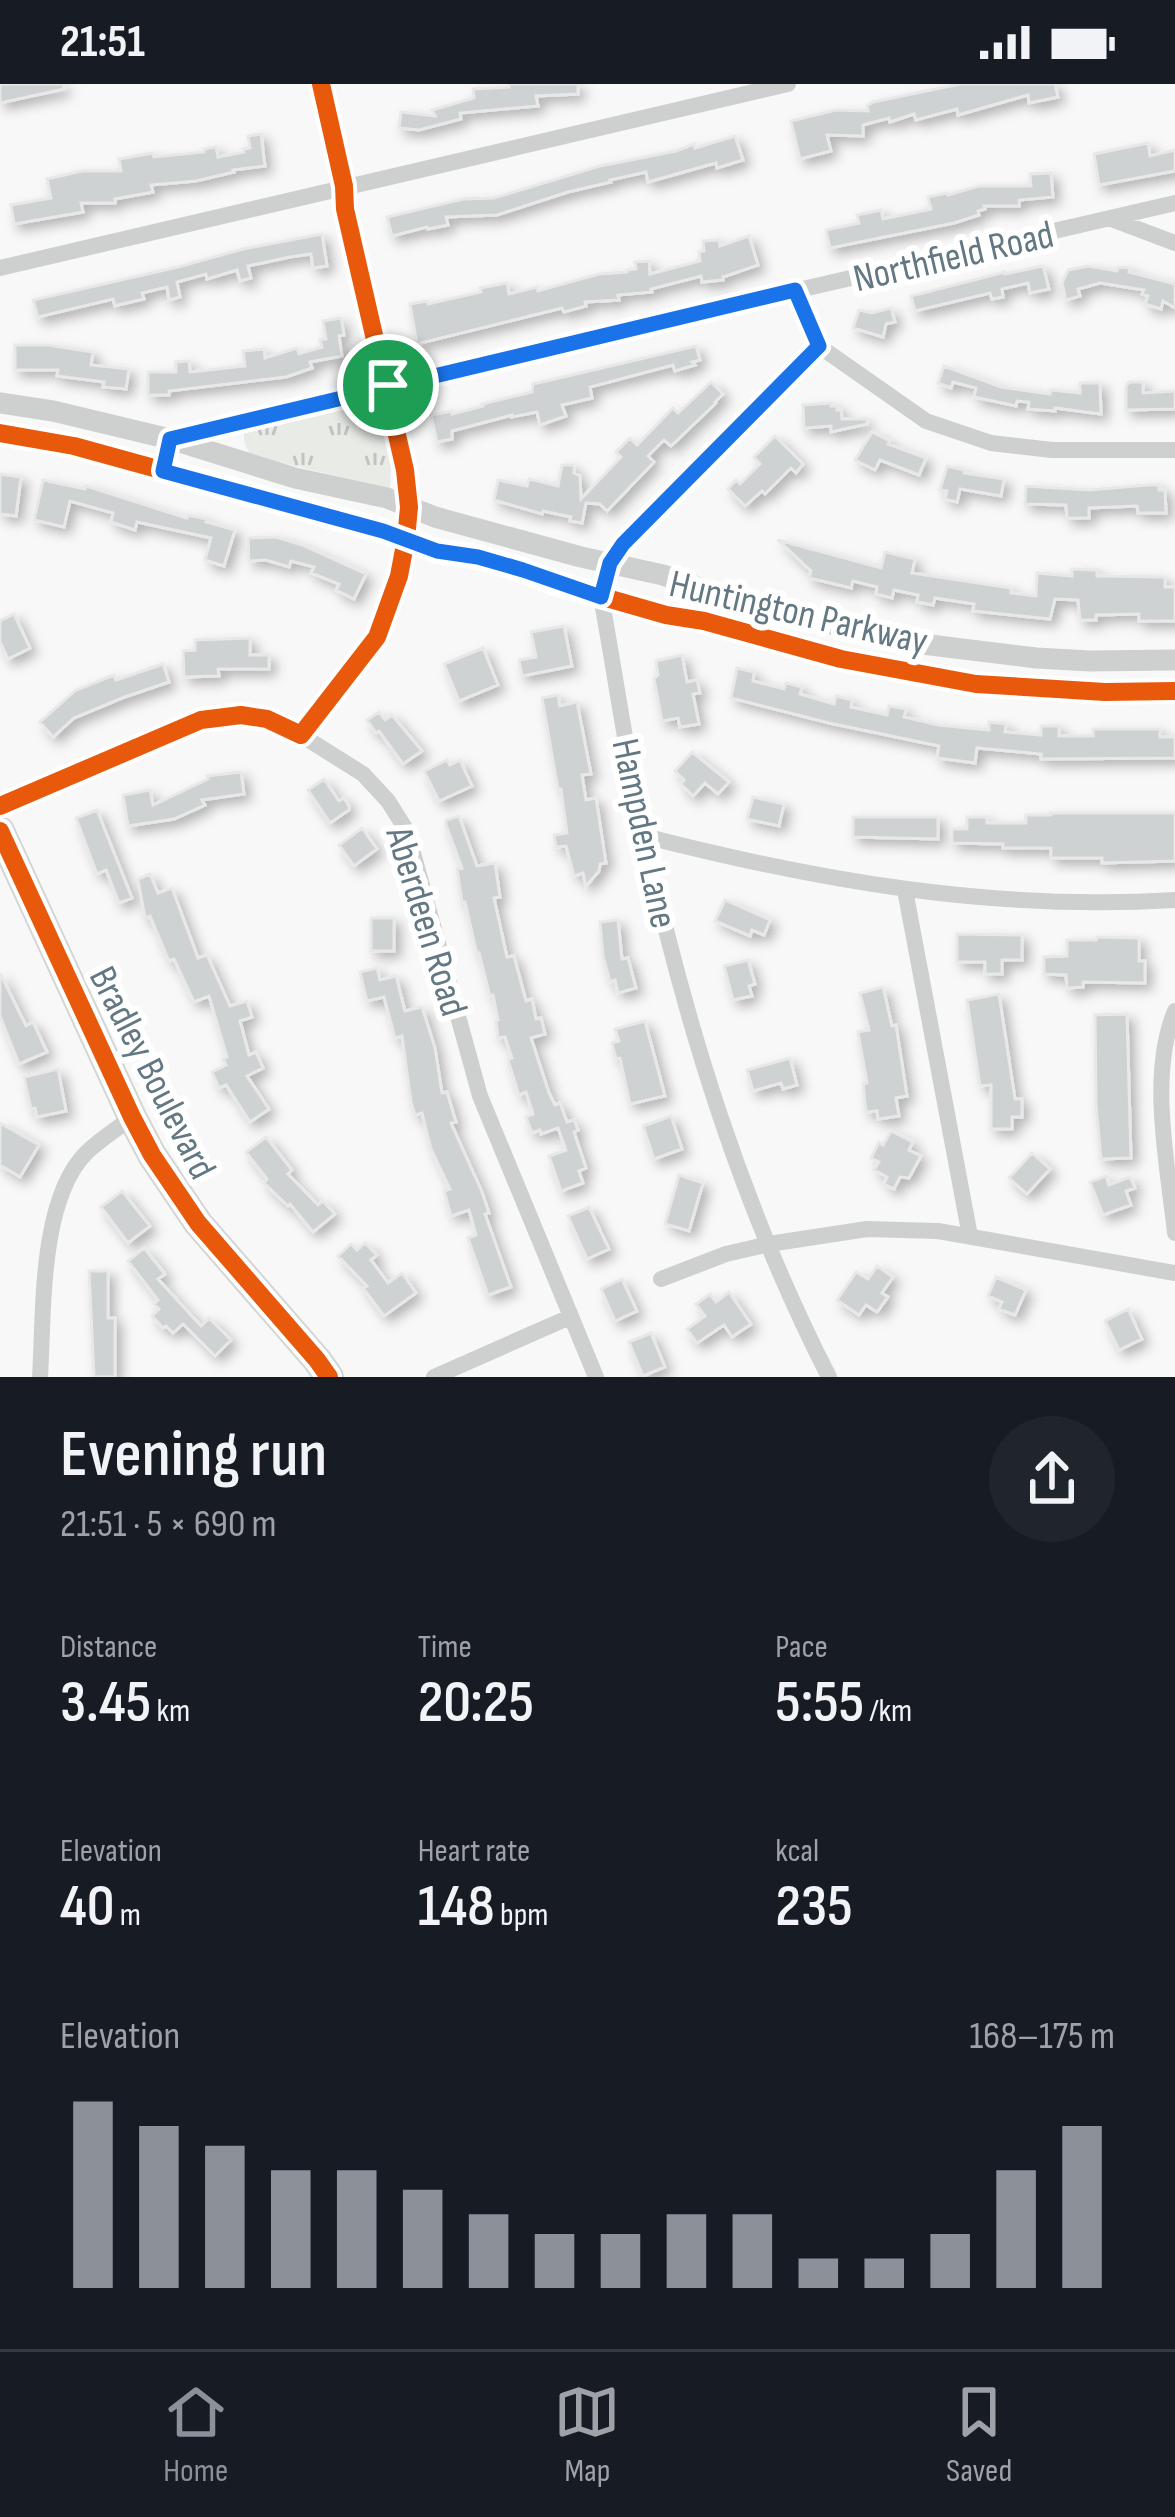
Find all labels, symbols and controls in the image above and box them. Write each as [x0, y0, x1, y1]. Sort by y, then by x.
text: 21:51 [60, 15, 145, 70]
street label: Northfield Road [849, 212, 1058, 303]
pin [337, 334, 439, 436]
icon: arrive [355, 352, 421, 418]
street label: Huntington Parkway [665, 561, 932, 666]
street label: Hampden Lane [601, 734, 687, 933]
street label: Aberdeen Road [374, 821, 477, 1022]
street label: Bradley Boulevard [78, 959, 225, 1187]
text: Evening run [60, 1416, 327, 1495]
button: share [989, 1416, 1115, 1542]
text: 21:51 · 5 × 690 m [60, 1501, 277, 1548]
text: Distance [60, 1627, 157, 1667]
text: Time [418, 1627, 472, 1667]
text: Pace [775, 1627, 828, 1667]
text: 3.45 [60, 1667, 151, 1739]
text: 20:25 [418, 1667, 534, 1739]
text: 5:55 [775, 1667, 864, 1739]
text: km [151, 1691, 190, 1731]
text: /km [864, 1691, 912, 1731]
text: Elevation [60, 1831, 162, 1871]
text: Heart rate [418, 1831, 530, 1871]
text: kcal [775, 1831, 819, 1871]
text: 40 [60, 1871, 115, 1943]
text: 148 [418, 1871, 495, 1943]
text: 235 [775, 1871, 853, 1943]
text: m [115, 1895, 141, 1935]
text: bpm [495, 1895, 549, 1935]
text: Elevation [60, 2013, 180, 2060]
text: 168–175 m [969, 2013, 1115, 2060]
tab: Home [163, 2379, 229, 2491]
tab: Map [554, 2379, 620, 2491]
tab: Saved [946, 2379, 1012, 2491]

